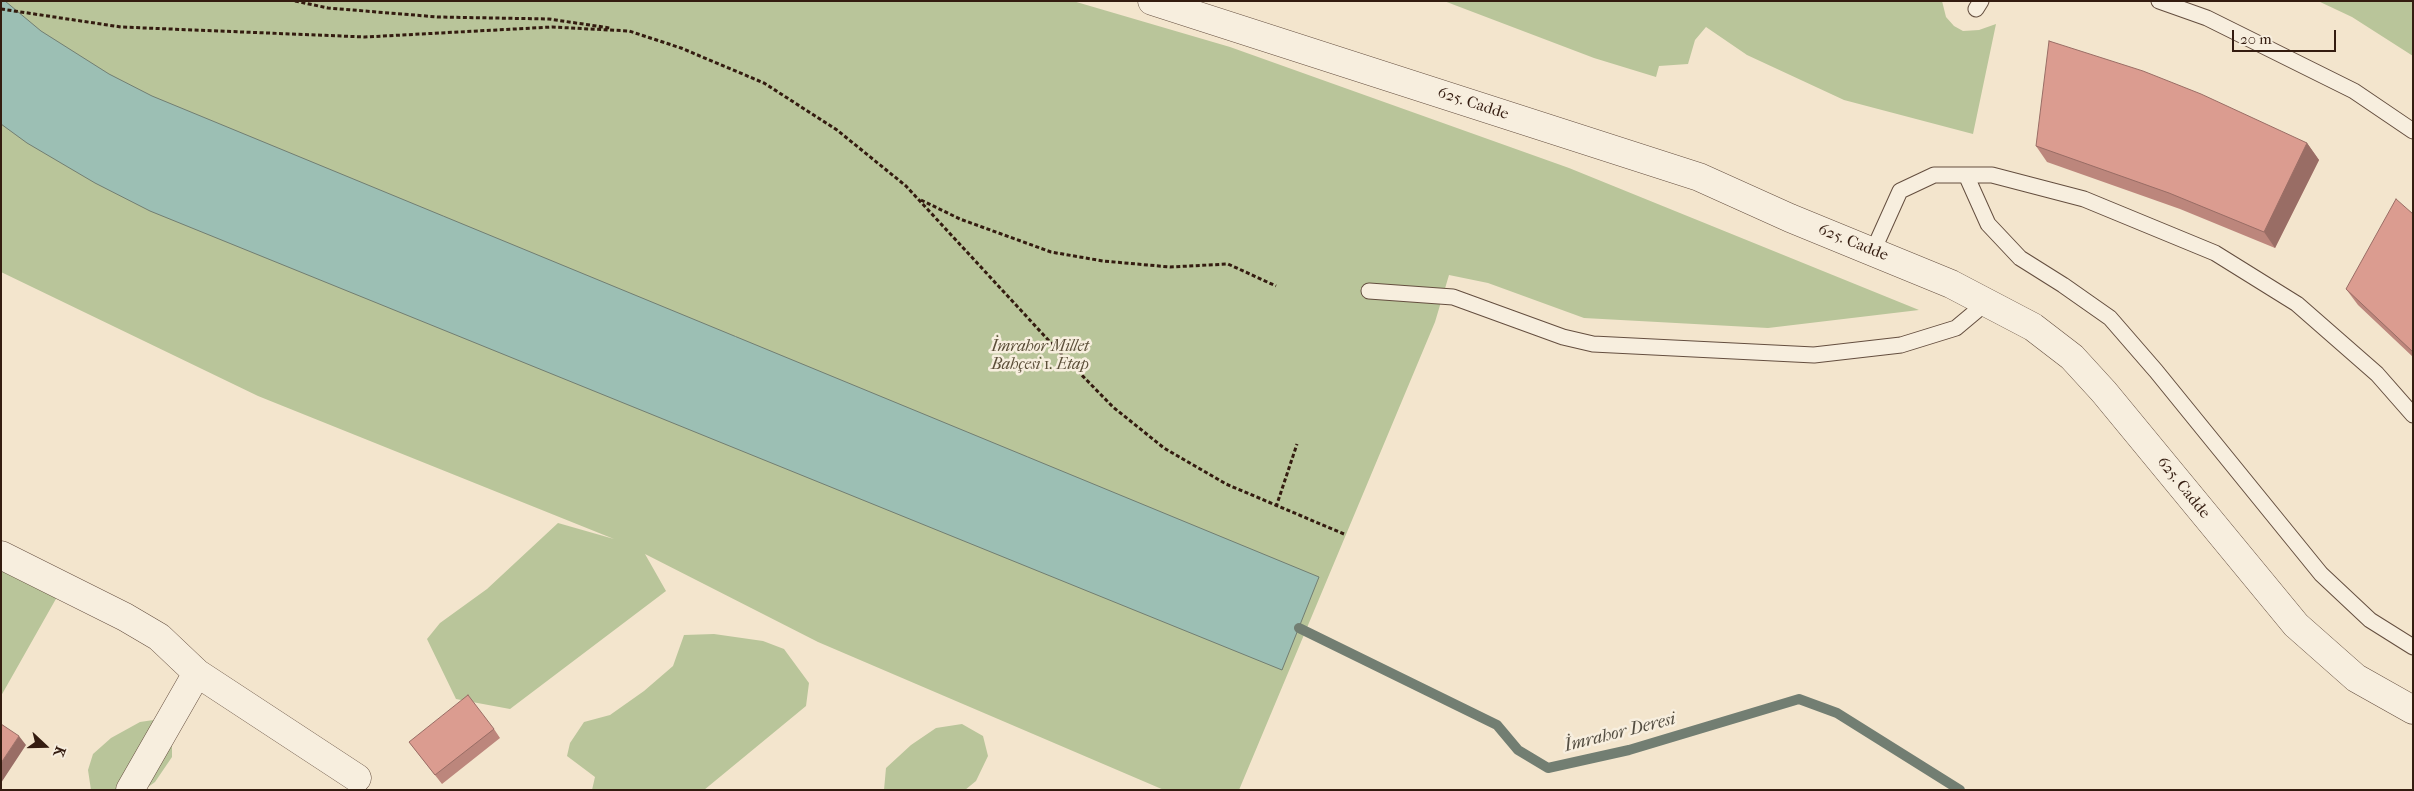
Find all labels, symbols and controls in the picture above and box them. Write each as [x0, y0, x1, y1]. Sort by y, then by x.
scale bar [2234, 20, 2338, 52]
text: 20 m [2240, 30, 2272, 48]
street label: 625. Cadde [1435, 83, 1511, 125]
street label: 625. Cadde [1815, 220, 1891, 266]
park label: İmrahor Millet Bahçesi 1. Etap [991, 337, 1089, 375]
street label: 625. Cadde [2152, 453, 2214, 523]
water label: İmrahor Deresi [1562, 709, 1678, 757]
north arrow [20, 721, 70, 771]
text: K [50, 744, 69, 759]

